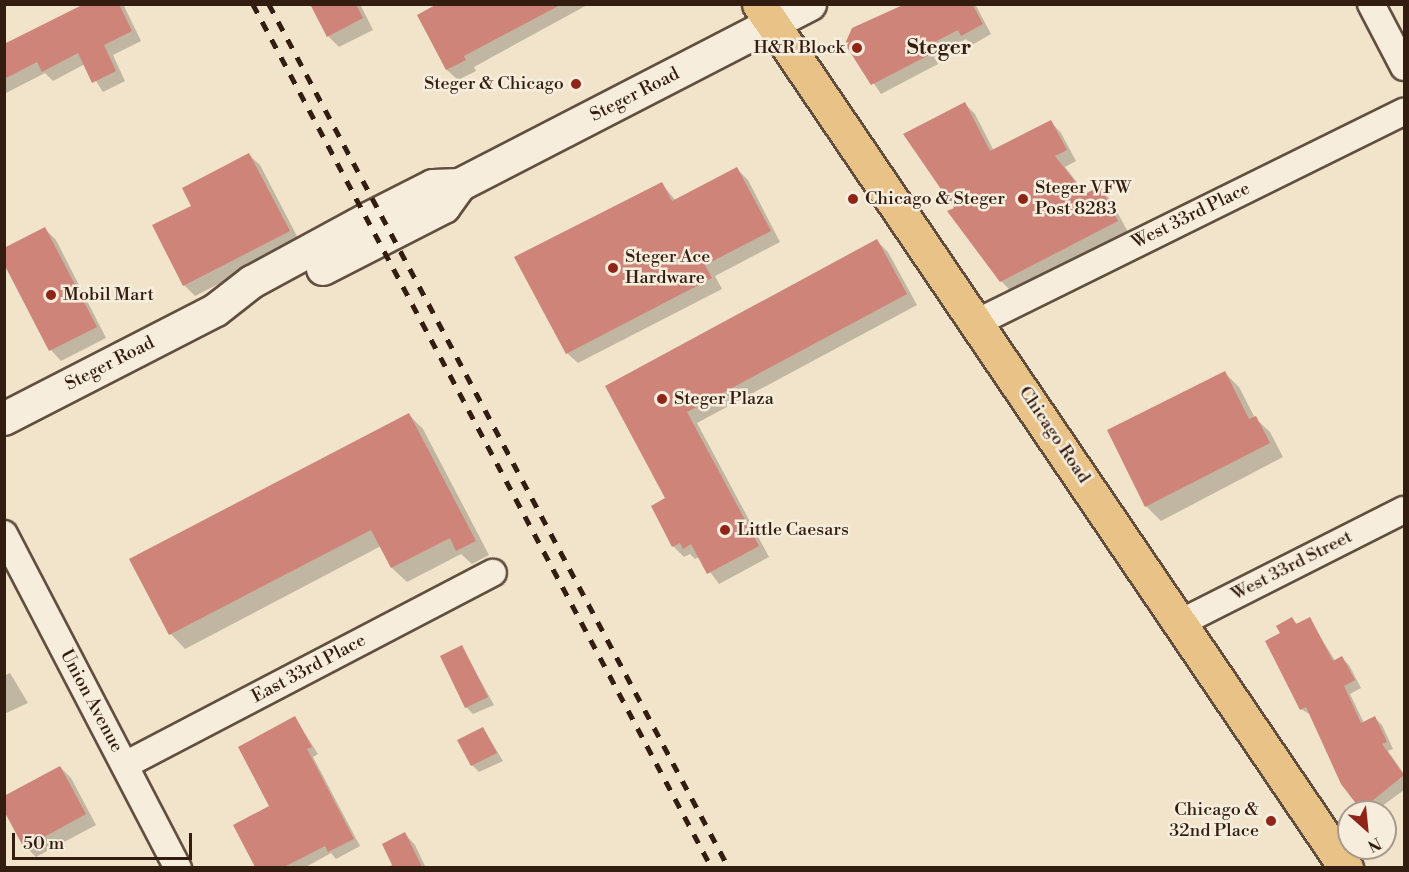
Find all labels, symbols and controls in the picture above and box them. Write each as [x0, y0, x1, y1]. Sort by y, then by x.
district label: Steger [907, 35, 971, 61]
place label: H&R Block [753, 37, 845, 59]
marker: H&R Block [850, 41, 864, 55]
street label: Steger Road [587, 63, 683, 127]
place label: Steger & Chicago [424, 73, 564, 95]
marker: Steger & Chicago [569, 77, 583, 91]
place label: Steger VFW Post 8283 [1035, 178, 1131, 220]
street label: West 33rd Place [1128, 178, 1254, 254]
place label: Chicago & Steger [865, 188, 1005, 210]
marker: Chicago & Steger [846, 192, 860, 206]
marker: Steger VFW Post 8283 [1016, 192, 1030, 206]
place label: Steger Ace Hardware [625, 247, 710, 290]
marker: Steger Ace Hardware [606, 261, 620, 275]
place label: Mobil Mart [63, 284, 154, 306]
marker: Mobil Mart [44, 288, 58, 302]
street label: Steger Road [62, 332, 158, 396]
street label: Chicago Road [1014, 382, 1094, 488]
place label: Steger Plaza [674, 388, 774, 410]
marker: Steger Plaza [655, 392, 669, 406]
place label: Little Caesars [737, 519, 849, 541]
marker: Little Caesars [718, 523, 732, 537]
street label: West 33rd Street [1228, 526, 1356, 606]
street label: East 33rd Place [248, 630, 370, 708]
street label: Union Avenue [55, 646, 127, 756]
place label: Chicago & 32nd Place [1169, 800, 1259, 842]
north arrow [1337, 800, 1397, 860]
marker: Chicago & 32nd Place [1264, 814, 1278, 828]
scale bar [15, 821, 195, 859]
text: 50 m [23, 832, 64, 855]
text: N [1364, 832, 1384, 856]

